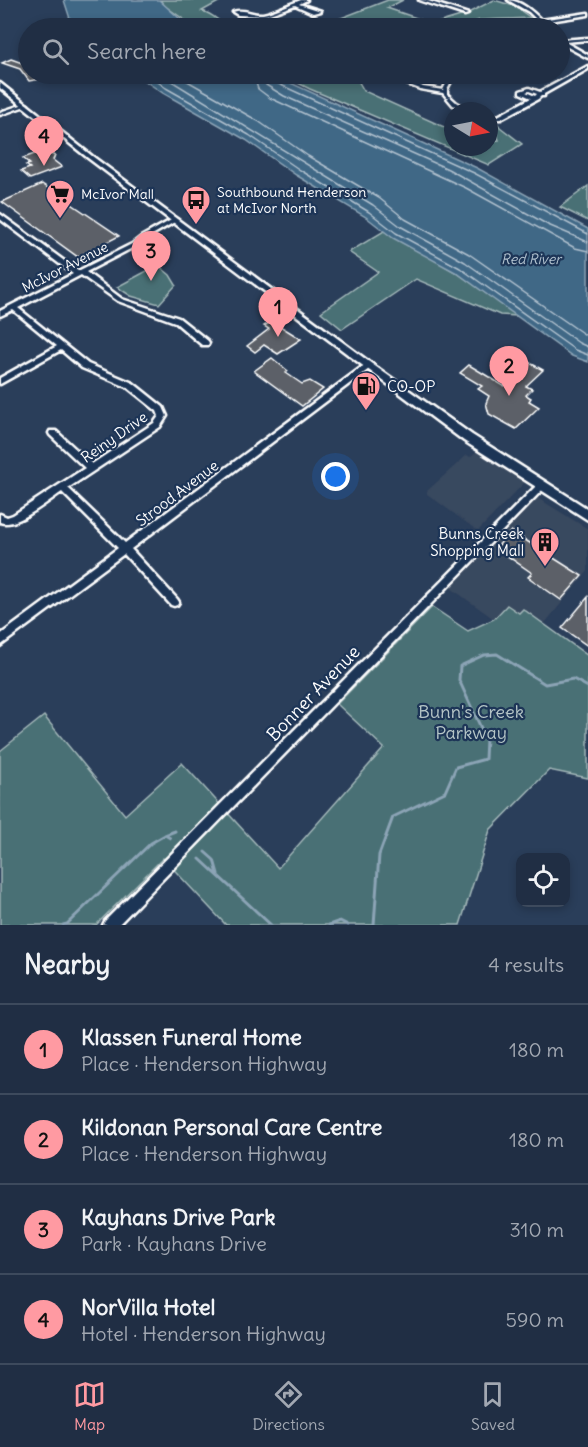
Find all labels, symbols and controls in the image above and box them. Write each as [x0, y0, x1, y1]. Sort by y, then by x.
search box [18, 18, 570, 84]
icon: search [39, 35, 72, 68]
text: Search here [87, 37, 206, 65]
north arrow [444, 102, 498, 156]
pin: 4 [24, 116, 63, 166]
supermarket icon: McIvor Mall [44, 178, 76, 220]
place label: Southbound Henderson at McIvor North [217, 183, 366, 217]
bus stop icon: Southbound Henderson at McIvor North [180, 184, 212, 226]
place label: McIvor Mall [81, 185, 154, 203]
pin: 3 [132, 232, 170, 281]
street label: McIvor Avenue [19, 238, 111, 296]
water label: Red River [501, 250, 563, 268]
pin: 1 [258, 288, 298, 337]
pin: 2 [490, 346, 528, 396]
fuel station icon: CO-OP [350, 370, 382, 412]
place label: CO-OP [387, 377, 435, 396]
street label: Reiny Drive [77, 407, 151, 467]
street label: Strood Avenue [132, 456, 222, 530]
your location [321, 462, 350, 491]
place label: Bunns Creek Shopping Mall [430, 524, 524, 560]
building icon: Bunns Creek Shopping Mall [529, 526, 561, 568]
street label: Bonner Avenue [262, 640, 364, 746]
park label: Bunn's Creek Parkway [418, 700, 524, 744]
map controls [516, 853, 570, 907]
button: locate [516, 853, 570, 907]
text: Nearby [24, 948, 110, 981]
text: 4 results [488, 952, 564, 977]
text: Klassen Funeral Home [81, 1023, 302, 1051]
text: 1 [40, 1037, 47, 1062]
text: 180 m [509, 1037, 564, 1062]
text: Place · Henderson Highway [81, 1051, 327, 1076]
text: Kildonan Personal Care Centre [81, 1113, 382, 1141]
text: 2 [38, 1127, 49, 1152]
text: 180 m [509, 1127, 564, 1152]
text: Place · Henderson Highway [81, 1141, 327, 1166]
text: Kayhans Drive Park [81, 1203, 275, 1231]
text: 3 [38, 1217, 49, 1242]
text: 310 m [509, 1217, 564, 1242]
text: Park · Kayhans Drive [81, 1231, 267, 1256]
text: NorVilla Hotel [81, 1293, 215, 1321]
text: 4 [38, 1307, 49, 1332]
text: 590 m [506, 1307, 564, 1332]
text: Hotel · Henderson Highway [81, 1321, 326, 1346]
tab: Map [73, 1378, 106, 1434]
tab: Directions [252, 1378, 325, 1434]
tab: Saved [471, 1378, 515, 1434]

